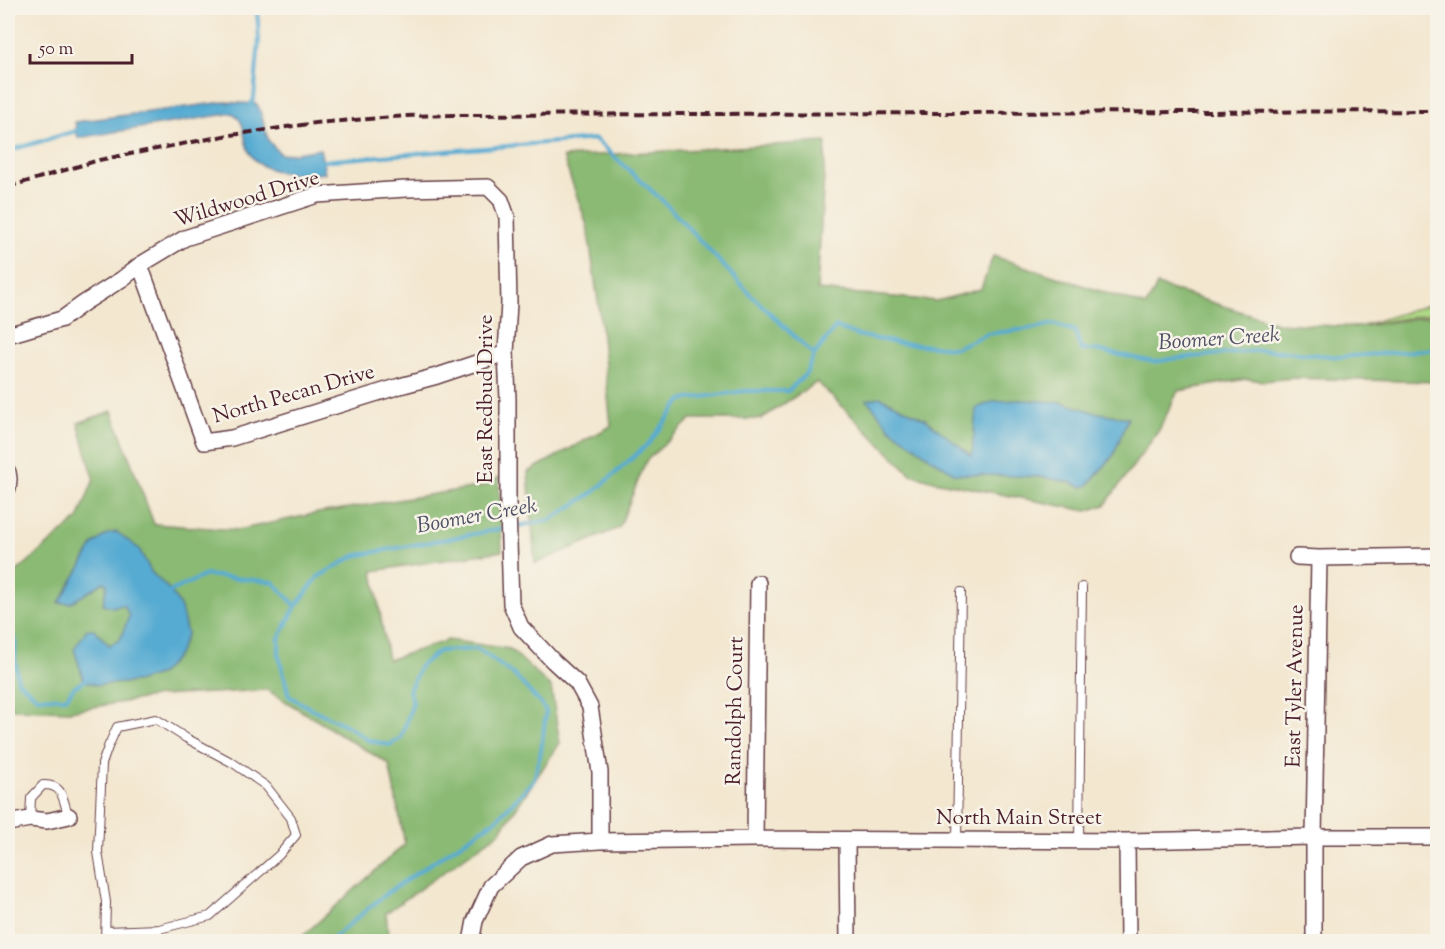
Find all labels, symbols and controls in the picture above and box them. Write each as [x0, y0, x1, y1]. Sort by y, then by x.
scale bar [30, 27, 132, 65]
text: 50 m [38, 37, 74, 63]
street label: Wildwood Drive [171, 164, 323, 236]
street label: East Redbud Drive [472, 315, 502, 484]
water label: Boomer Creek [1157, 320, 1281, 360]
street label: North Pecan Drive [210, 358, 378, 432]
water label: Boomer Creek [414, 491, 540, 543]
street label: East Tyler Avenue [1280, 604, 1312, 768]
street label: Randolph Court [720, 636, 752, 786]
street label: North Main Street [936, 804, 1102, 834]

